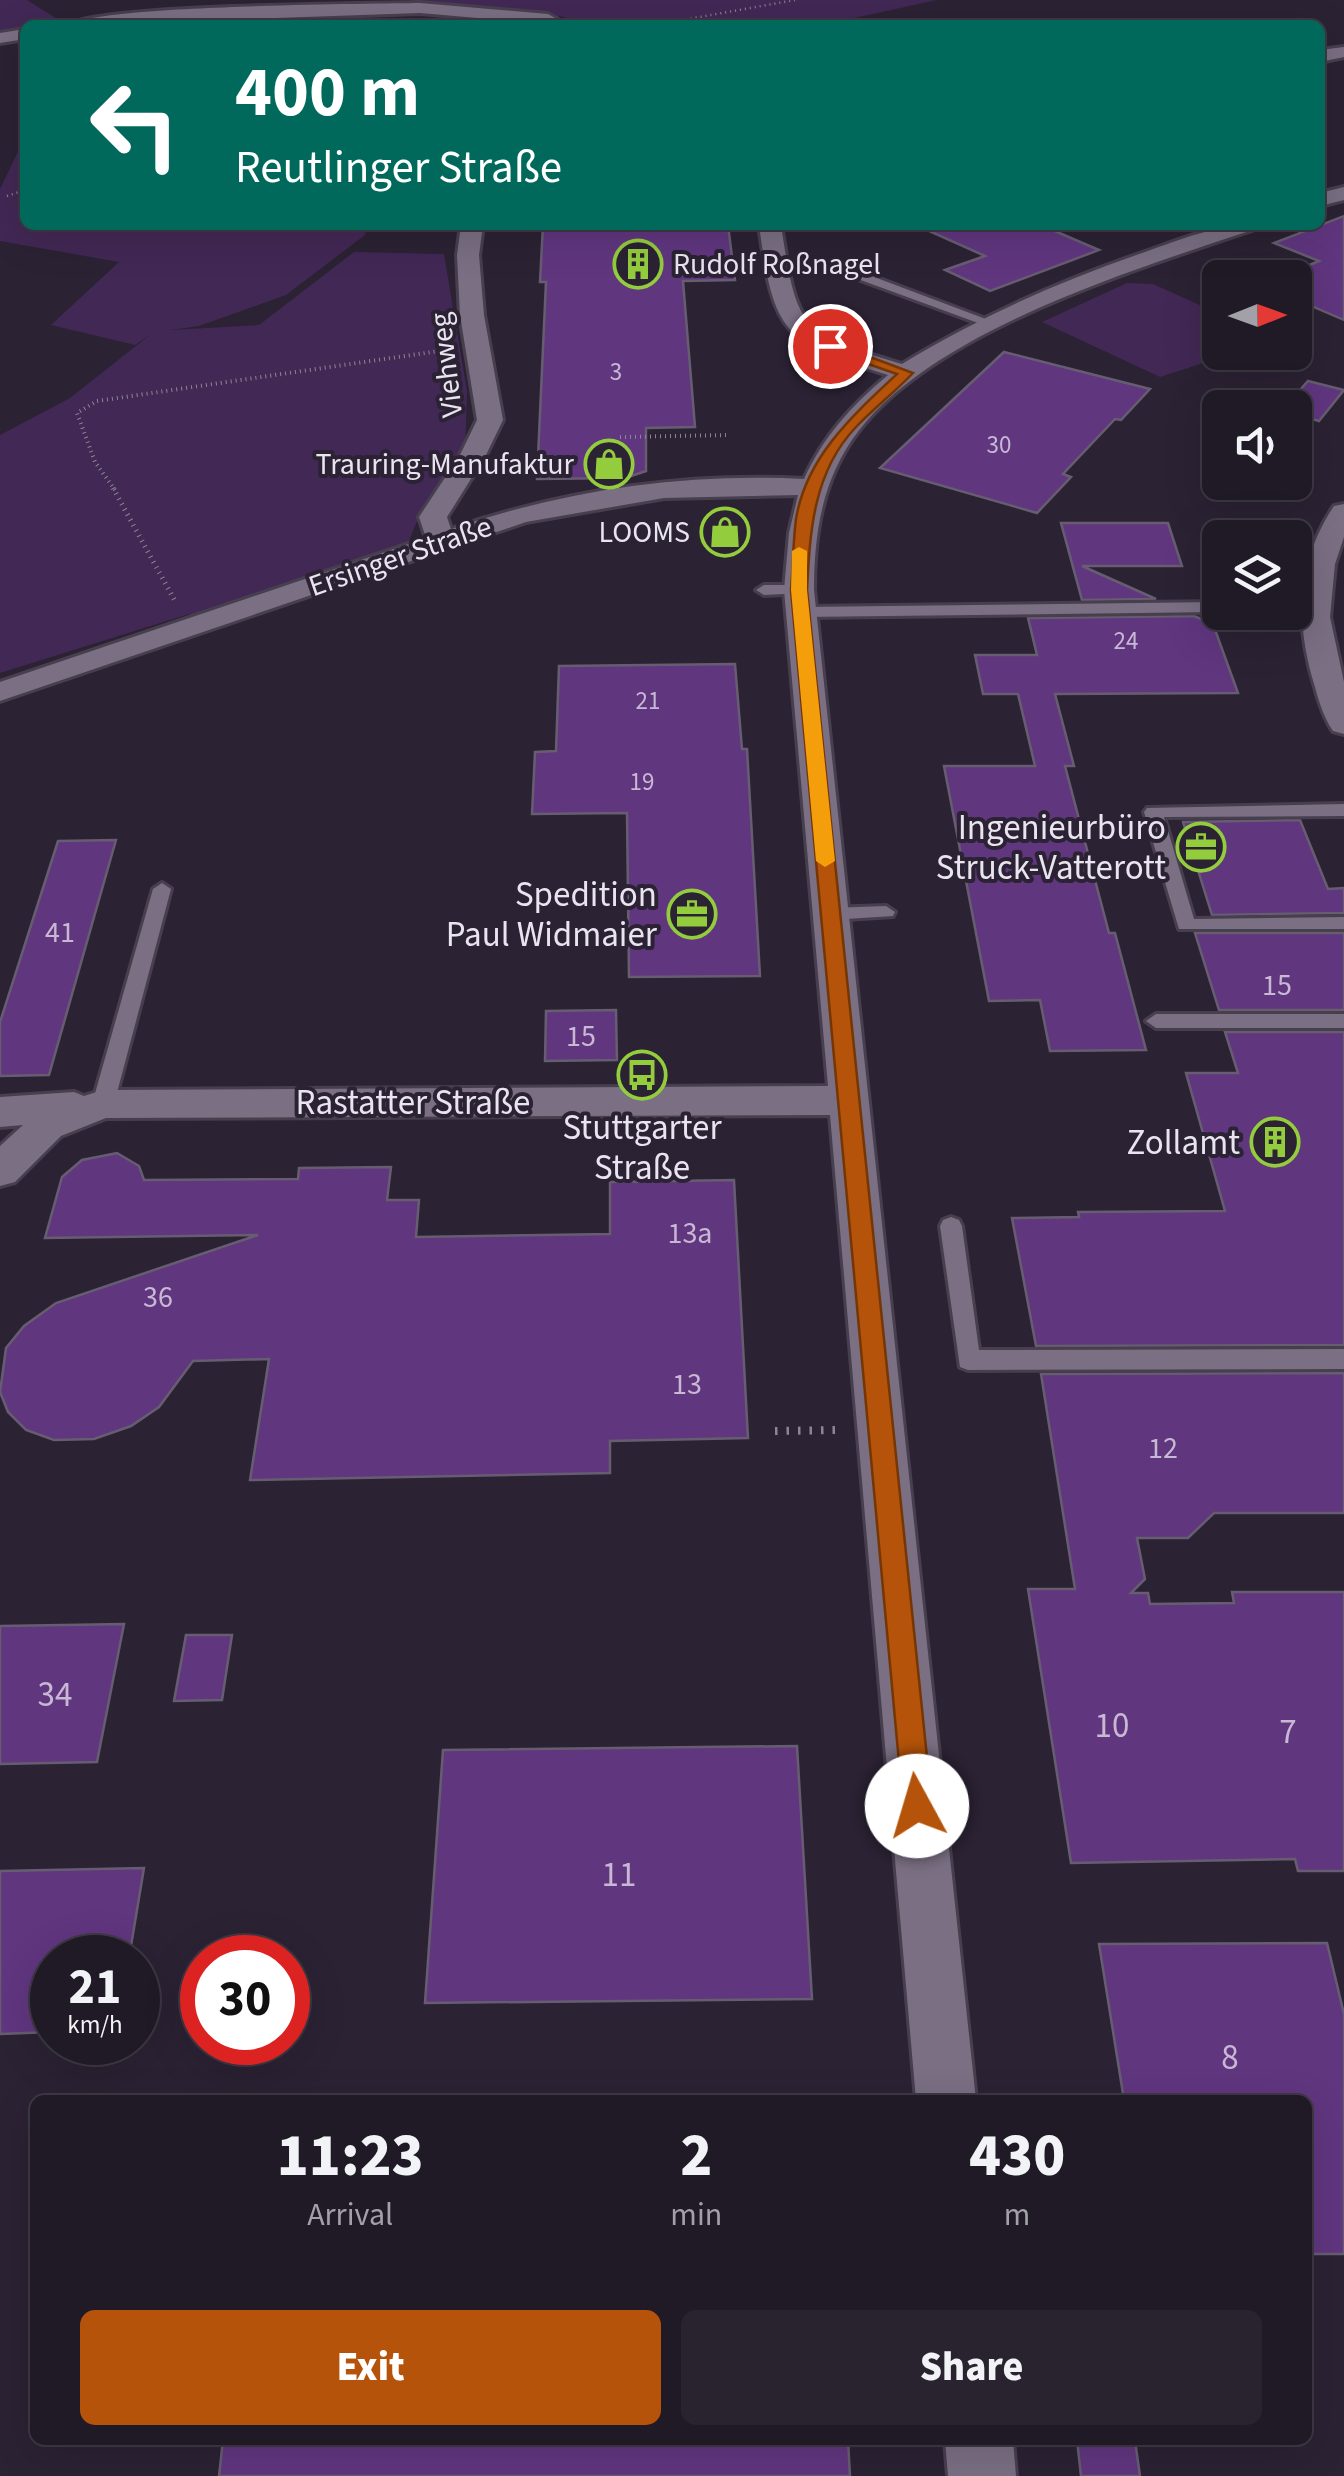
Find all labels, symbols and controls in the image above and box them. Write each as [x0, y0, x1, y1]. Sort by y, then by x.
text: 400 m [235, 43, 420, 143]
icon: left [70, 60, 200, 190]
text: Reutlinger Straße [235, 136, 562, 200]
building icon: Rudolf Roßnagel [612, 238, 664, 290]
place label: Rudolf Roßnagel [673, 243, 881, 286]
north arrow [1202, 260, 1312, 370]
map controls [1202, 260, 1312, 630]
pin [788, 304, 873, 389]
street label: Viehweg [419, 310, 474, 420]
icon: arrive [803, 319, 858, 374]
house number: 3 [610, 354, 622, 390]
button: sound [1202, 390, 1312, 500]
house number: 30 [987, 427, 1011, 463]
shop icon: Trauring-Manufaktur [583, 438, 635, 490]
place label: Trauring-Manufaktur [315, 443, 575, 486]
street label: Ersinger Straße [303, 505, 497, 608]
shop icon: LOOMS [699, 506, 751, 558]
place label: LOOMS [599, 511, 690, 554]
button: layers [1202, 520, 1312, 630]
house number: 24 [1114, 623, 1138, 659]
house number: 21 [636, 683, 660, 719]
house number: 19 [630, 764, 654, 800]
place label: Ingenieurbüro Struck-Vatterott [936, 803, 1166, 893]
office icon: Ingenieurbüro Struck-Vatterott [1175, 821, 1227, 873]
place label: Spedition Paul Widmaier [446, 870, 658, 960]
office icon: Spedition Paul Widmaier [666, 888, 718, 940]
house number: 41 [45, 911, 75, 954]
house number: 15 [1262, 964, 1292, 1007]
house number: 15 [566, 1015, 596, 1058]
bus stop icon: Stuttgarter Straße [616, 1049, 668, 1101]
street label: Rastatter Straße [296, 1078, 530, 1128]
place label: Stuttgarter Straße [562, 1103, 722, 1193]
building icon: Zollamt [1249, 1116, 1301, 1168]
place label: Zollamt [1127, 1118, 1240, 1168]
house number: 13a [668, 1212, 712, 1255]
house number: 36 [143, 1276, 173, 1319]
house number: 13 [672, 1363, 702, 1406]
house number: 12 [1148, 1427, 1178, 1470]
house number: 34 [38, 1670, 72, 1720]
house number: 10 [1095, 1701, 1129, 1751]
house number: 7 [1279, 1707, 1297, 1757]
position arrow [865, 1754, 969, 1858]
house number: 11 [602, 1850, 636, 1900]
speed limit sign: 30 [180, 1935, 310, 2065]
text: 21 [69, 1952, 121, 2023]
text: km/h [67, 2007, 123, 2043]
house number: 8 [1221, 2033, 1239, 2083]
text: 11:23 [277, 2114, 424, 2199]
text: 2 [680, 2114, 712, 2199]
text: 430 [969, 2114, 1065, 2199]
text: Arrival [307, 2192, 393, 2238]
text: min [670, 2192, 722, 2238]
text: m [1004, 2192, 1030, 2238]
button: Exit [80, 2310, 661, 2425]
button: Share [681, 2310, 1262, 2425]

